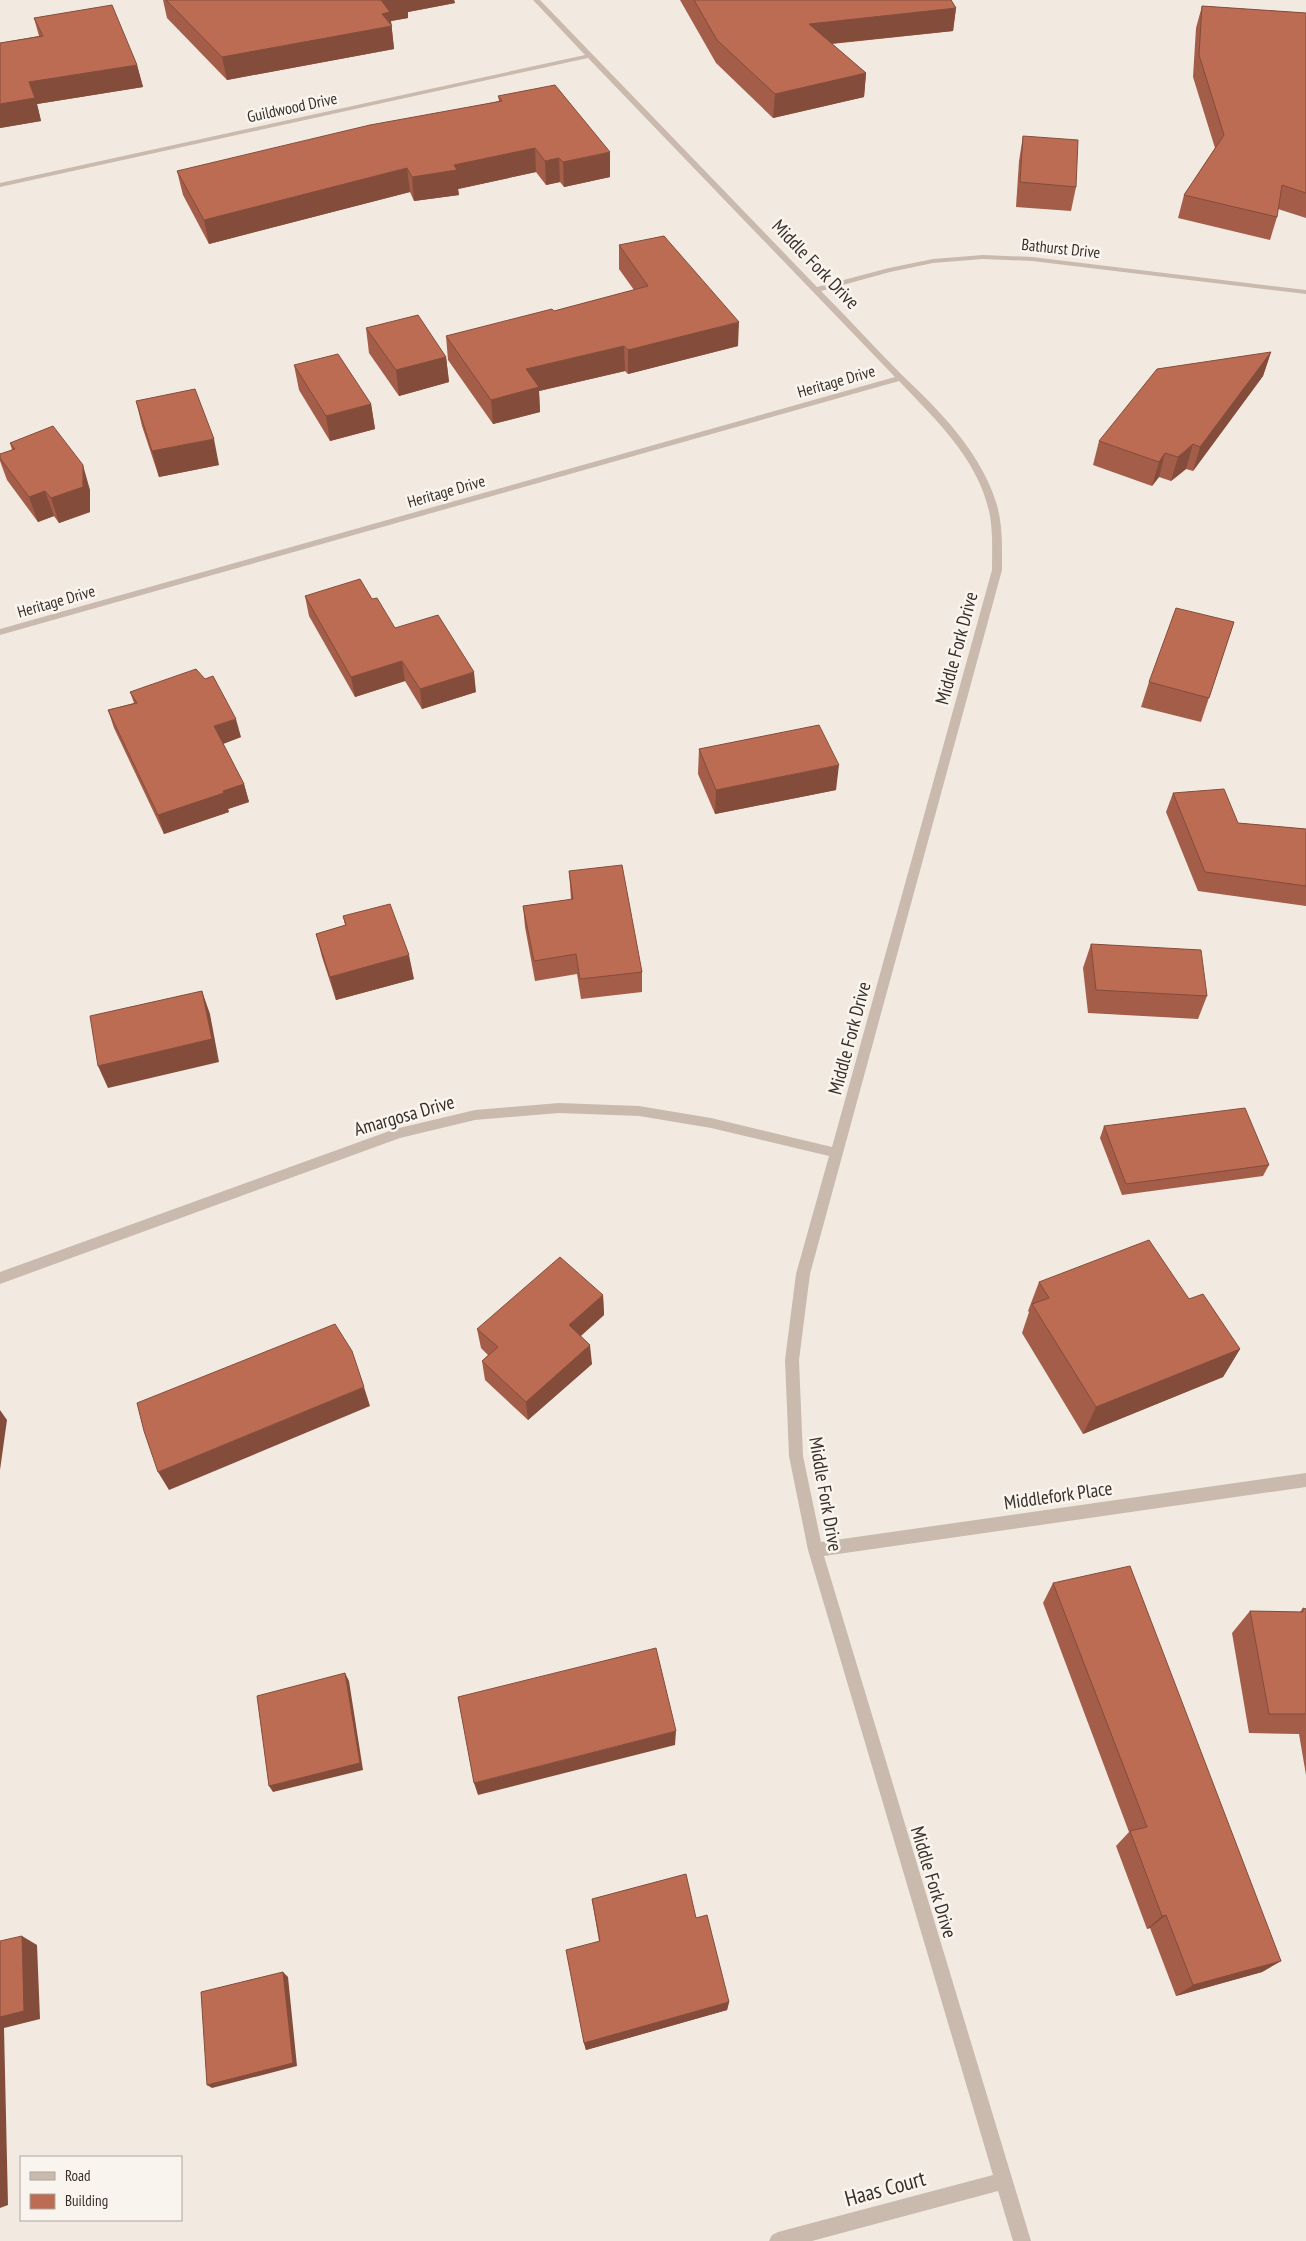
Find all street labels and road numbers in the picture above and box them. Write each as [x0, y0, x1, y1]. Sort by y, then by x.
street label: Guildwood Drive [245, 88, 339, 126]
street label: Middle Fork Drive [767, 214, 865, 314]
street label: Bathurst Drive [1021, 234, 1101, 262]
street label: Heritage Drive [795, 360, 877, 402]
street label: Heritage Drive [405, 470, 487, 512]
street label: Heritage Drive [15, 580, 97, 622]
street label: Middle Fork Drive [929, 589, 983, 707]
street label: Middle Fork Drive [822, 979, 876, 1097]
street label: Amargosa Drive [351, 1089, 457, 1141]
street label: Middle Fork Drive [804, 1435, 848, 1553]
street label: Middlefork Place [1002, 1476, 1114, 1514]
street label: Middle Fork Drive [906, 1823, 962, 1941]
street label: Haas Court [841, 2164, 929, 2212]

